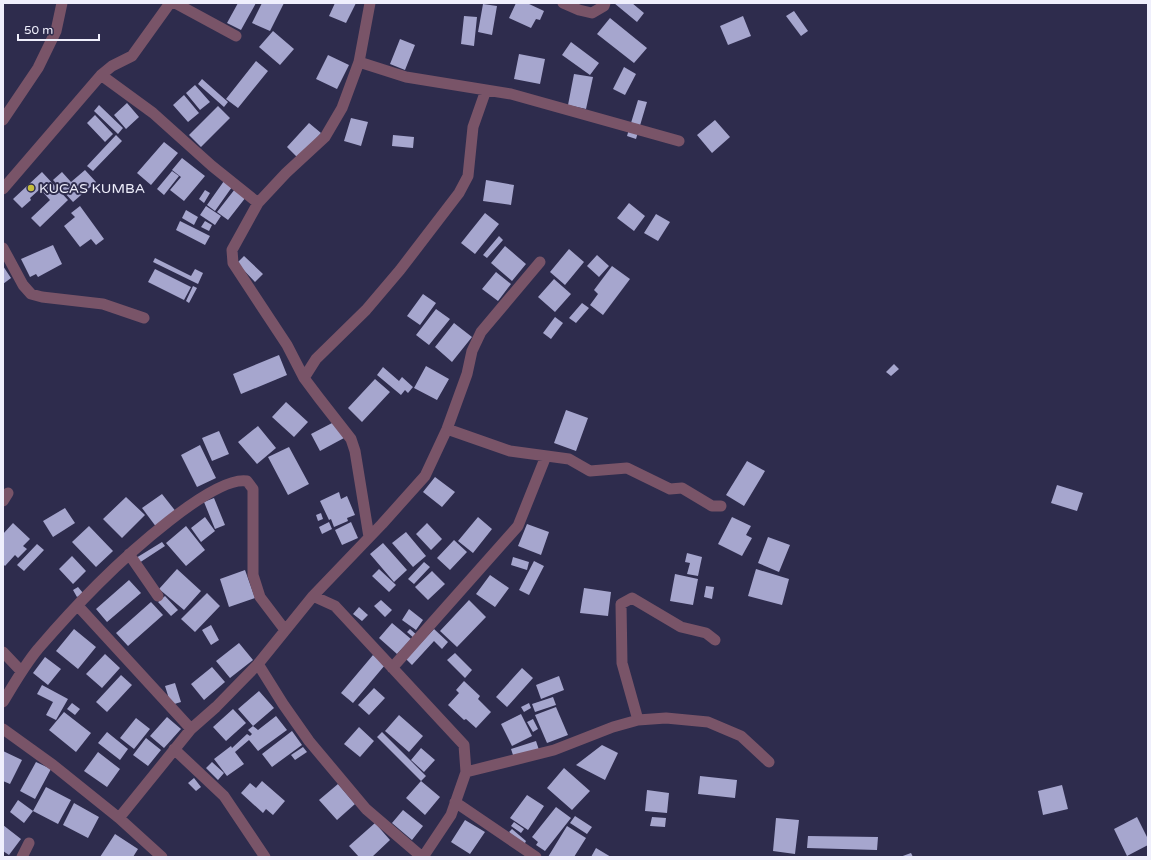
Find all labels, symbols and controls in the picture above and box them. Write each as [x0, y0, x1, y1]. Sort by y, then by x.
scale bar [18, 16, 99, 42]
text: 50 m [24, 23, 53, 37]
place label: KUCAS KUMBA [39, 180, 145, 197]
marker: KUCAS KUMBA [26, 183, 36, 193]

